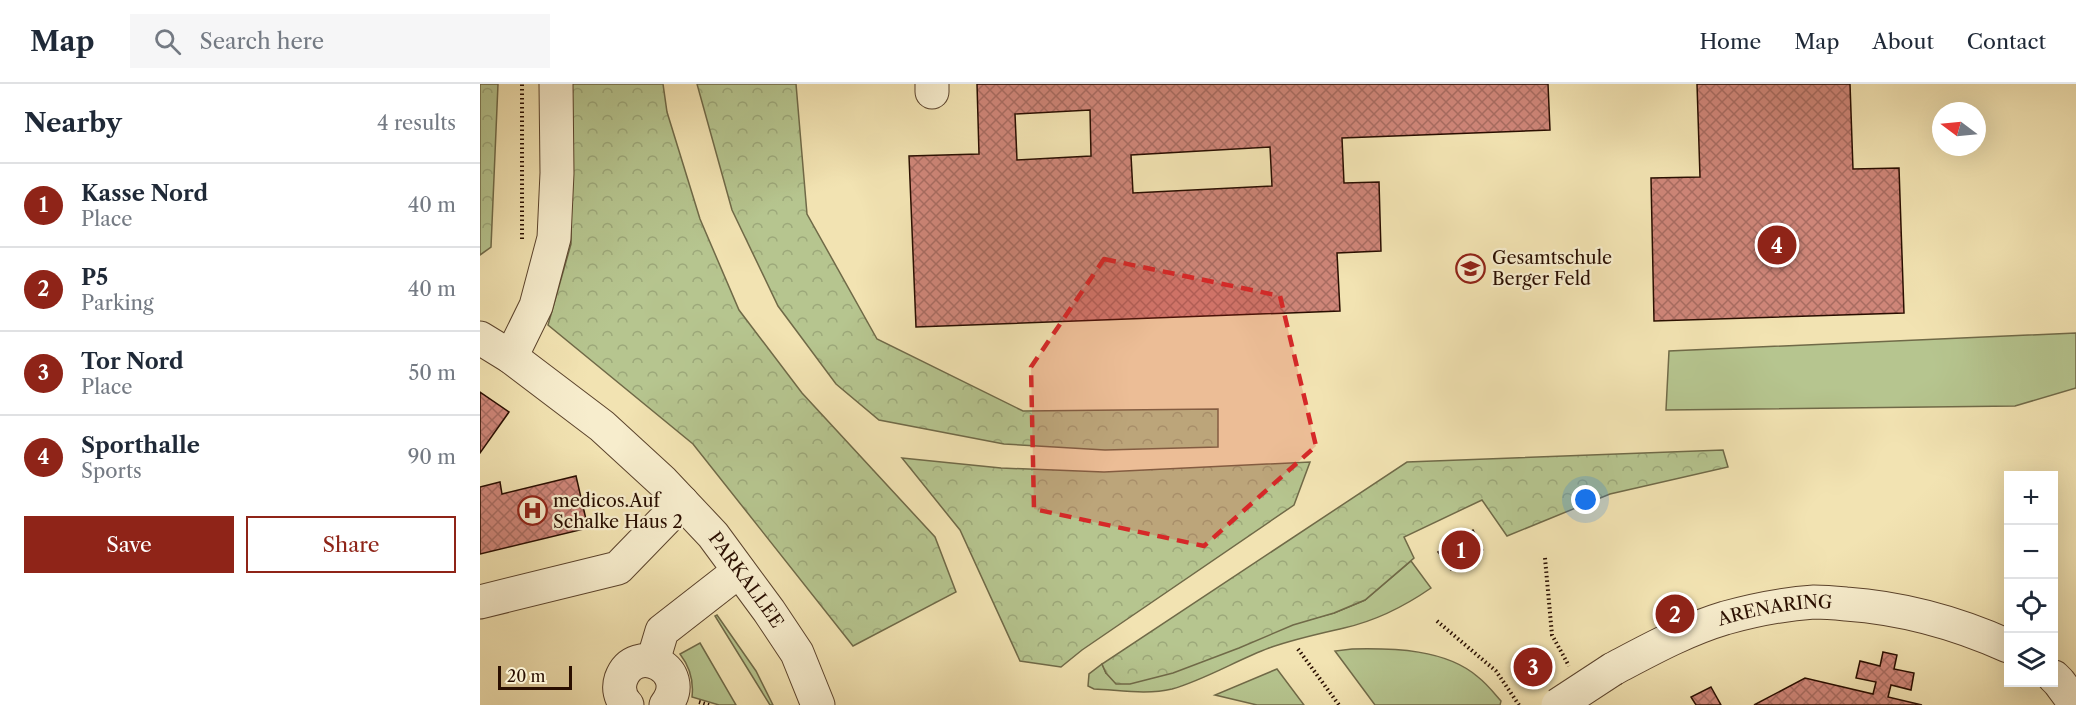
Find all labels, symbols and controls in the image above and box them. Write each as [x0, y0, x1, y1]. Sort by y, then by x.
search box [130, 14, 550, 68]
text: Map [30, 24, 94, 58]
icon: search [151, 25, 184, 58]
text: Search here [199, 28, 324, 55]
text: Home [1700, 29, 1761, 54]
text: Map [1794, 29, 1839, 54]
text: About [1872, 29, 1934, 54]
text: Contact [1967, 29, 2046, 54]
north arrow [1932, 102, 1986, 156]
text: Nearby [24, 107, 122, 139]
text: 4 results [377, 111, 456, 135]
text: Kasse Nord [81, 180, 208, 207]
text: 1 [39, 193, 48, 217]
text: 40 m [408, 193, 456, 217]
text: Place [81, 207, 132, 231]
pin: 4 [1758, 222, 1796, 268]
place label: Gesamtschule Berger Feld [1492, 247, 1612, 290]
school or university icon: Gesamtschule Berger Feld [1455, 252, 1487, 284]
text: P5 [81, 264, 108, 291]
text: 2 [38, 277, 49, 301]
text: 40 m [408, 277, 456, 301]
text: Parking [81, 291, 154, 315]
text: Tor Nord [81, 348, 184, 375]
text: 3 [38, 361, 49, 385]
text: 50 m [409, 361, 456, 385]
text: Place [81, 375, 132, 399]
text: Sporthalle [81, 432, 200, 459]
text: 4 [38, 445, 49, 469]
text: 90 m [408, 445, 456, 469]
text: Sports [81, 459, 142, 483]
map controls [2004, 471, 2058, 687]
button: + [2004, 471, 2058, 525]
your location [1571, 485, 1600, 514]
place label: medicos.Auf Schalke Haus 2 [553, 490, 683, 533]
hospital icon: medicos.Auf Schalke Haus 2 [516, 495, 548, 527]
button: Save [24, 516, 234, 573]
button: Share [246, 516, 456, 573]
button: − [2004, 525, 2058, 579]
street label: PARKALLEE [704, 528, 788, 632]
pin: 1 [1442, 528, 1480, 572]
button: locate [2004, 579, 2058, 633]
street label: ARENARING [1714, 591, 1833, 631]
pin: 2 [1656, 592, 1694, 636]
button: layers [2004, 633, 2058, 687]
pin: 3 [1514, 644, 1552, 690]
scale bar [498, 663, 572, 690]
text: 20 m [507, 666, 546, 686]

